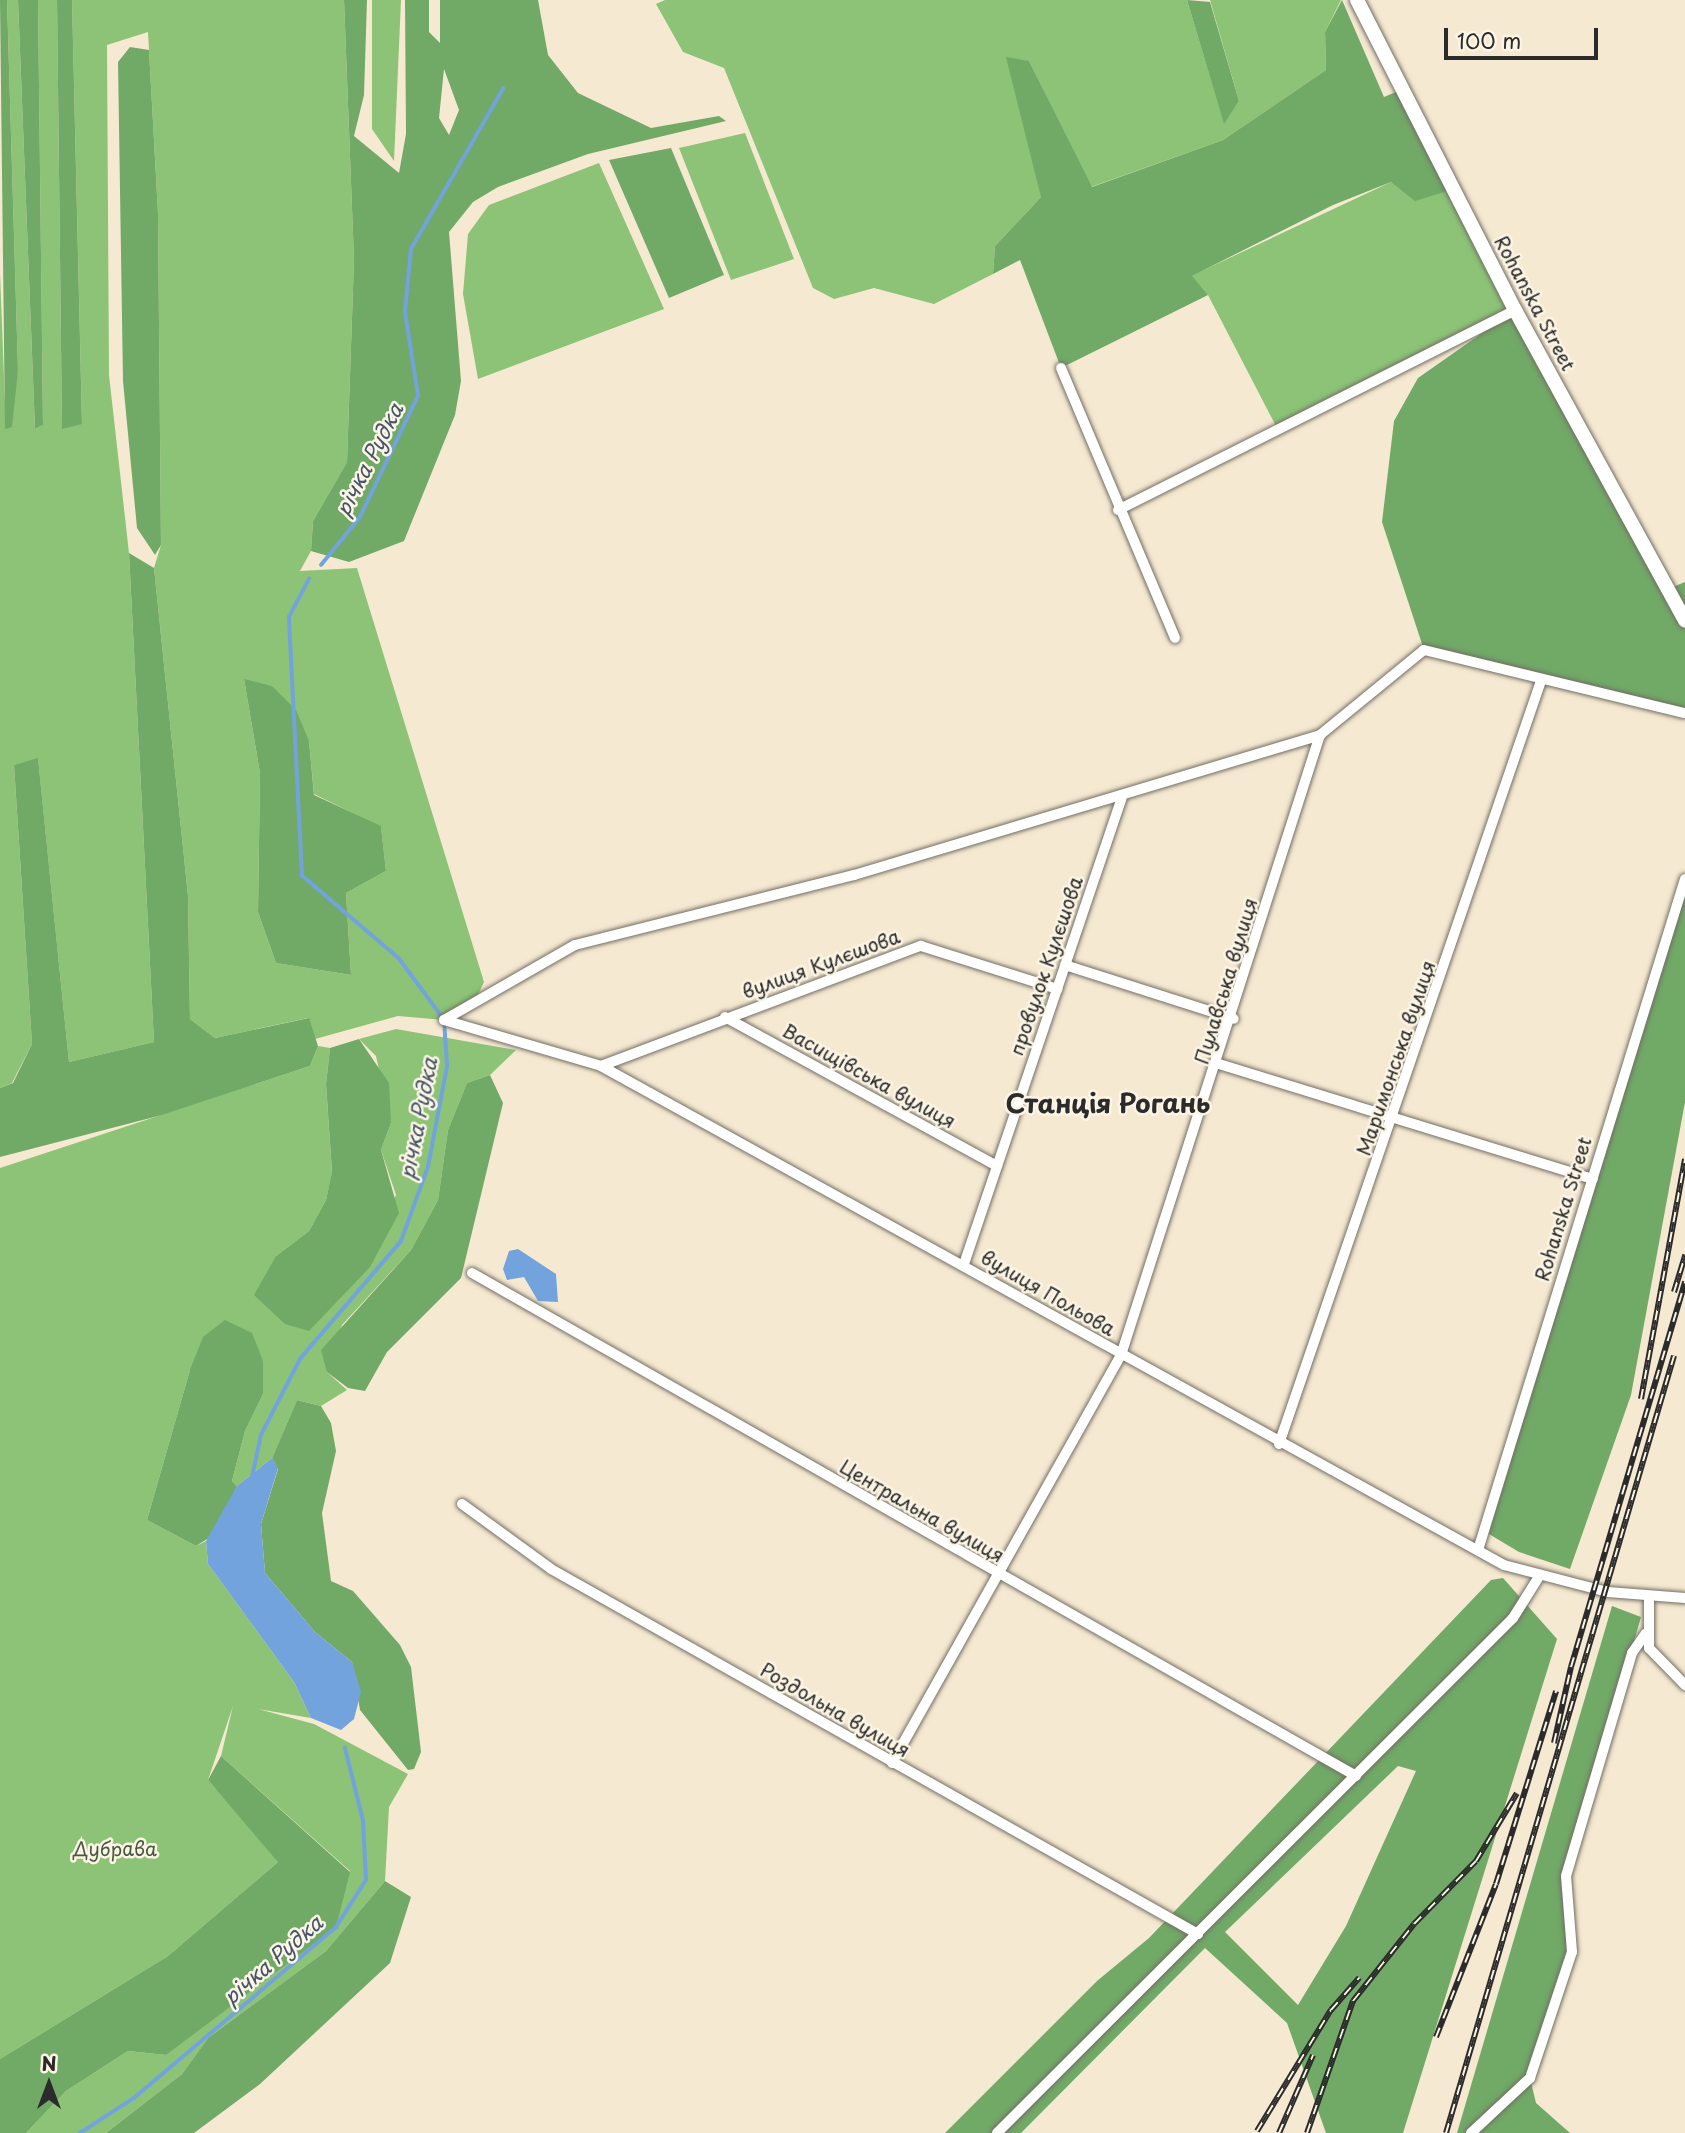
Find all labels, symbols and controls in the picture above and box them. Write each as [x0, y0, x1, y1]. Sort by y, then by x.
scale bar [1447, 14, 1601, 58]
text: 100 m [1457, 24, 1521, 56]
street label: Rohanska Street [1489, 231, 1581, 375]
water label: річка Рудка [328, 398, 408, 520]
street label: провулок Кулєшова [1005, 874, 1087, 1058]
street label: Пулавська вулиця [1190, 895, 1262, 1067]
street label: вулиця Кулєшова [739, 925, 903, 1003]
street label: Маримонська вулиця [1352, 957, 1440, 1159]
street label: Васищівська вулиця [778, 1019, 960, 1133]
water label: річка Рудка [393, 1054, 441, 1182]
district label: Станція Рогань [1005, 1087, 1211, 1119]
street label: Rohanska Street [1530, 1133, 1596, 1285]
street label: вулиця Польова [977, 1246, 1119, 1340]
street label: Центральна вулиця [836, 1455, 1008, 1567]
street label: Роздольна вулиця [756, 1658, 914, 1762]
park label: Дубрава [73, 1838, 157, 1860]
water label: річка Рудка [217, 1909, 327, 2009]
north arrow [14, 2049, 84, 2119]
text: N [41, 2049, 57, 2077]

